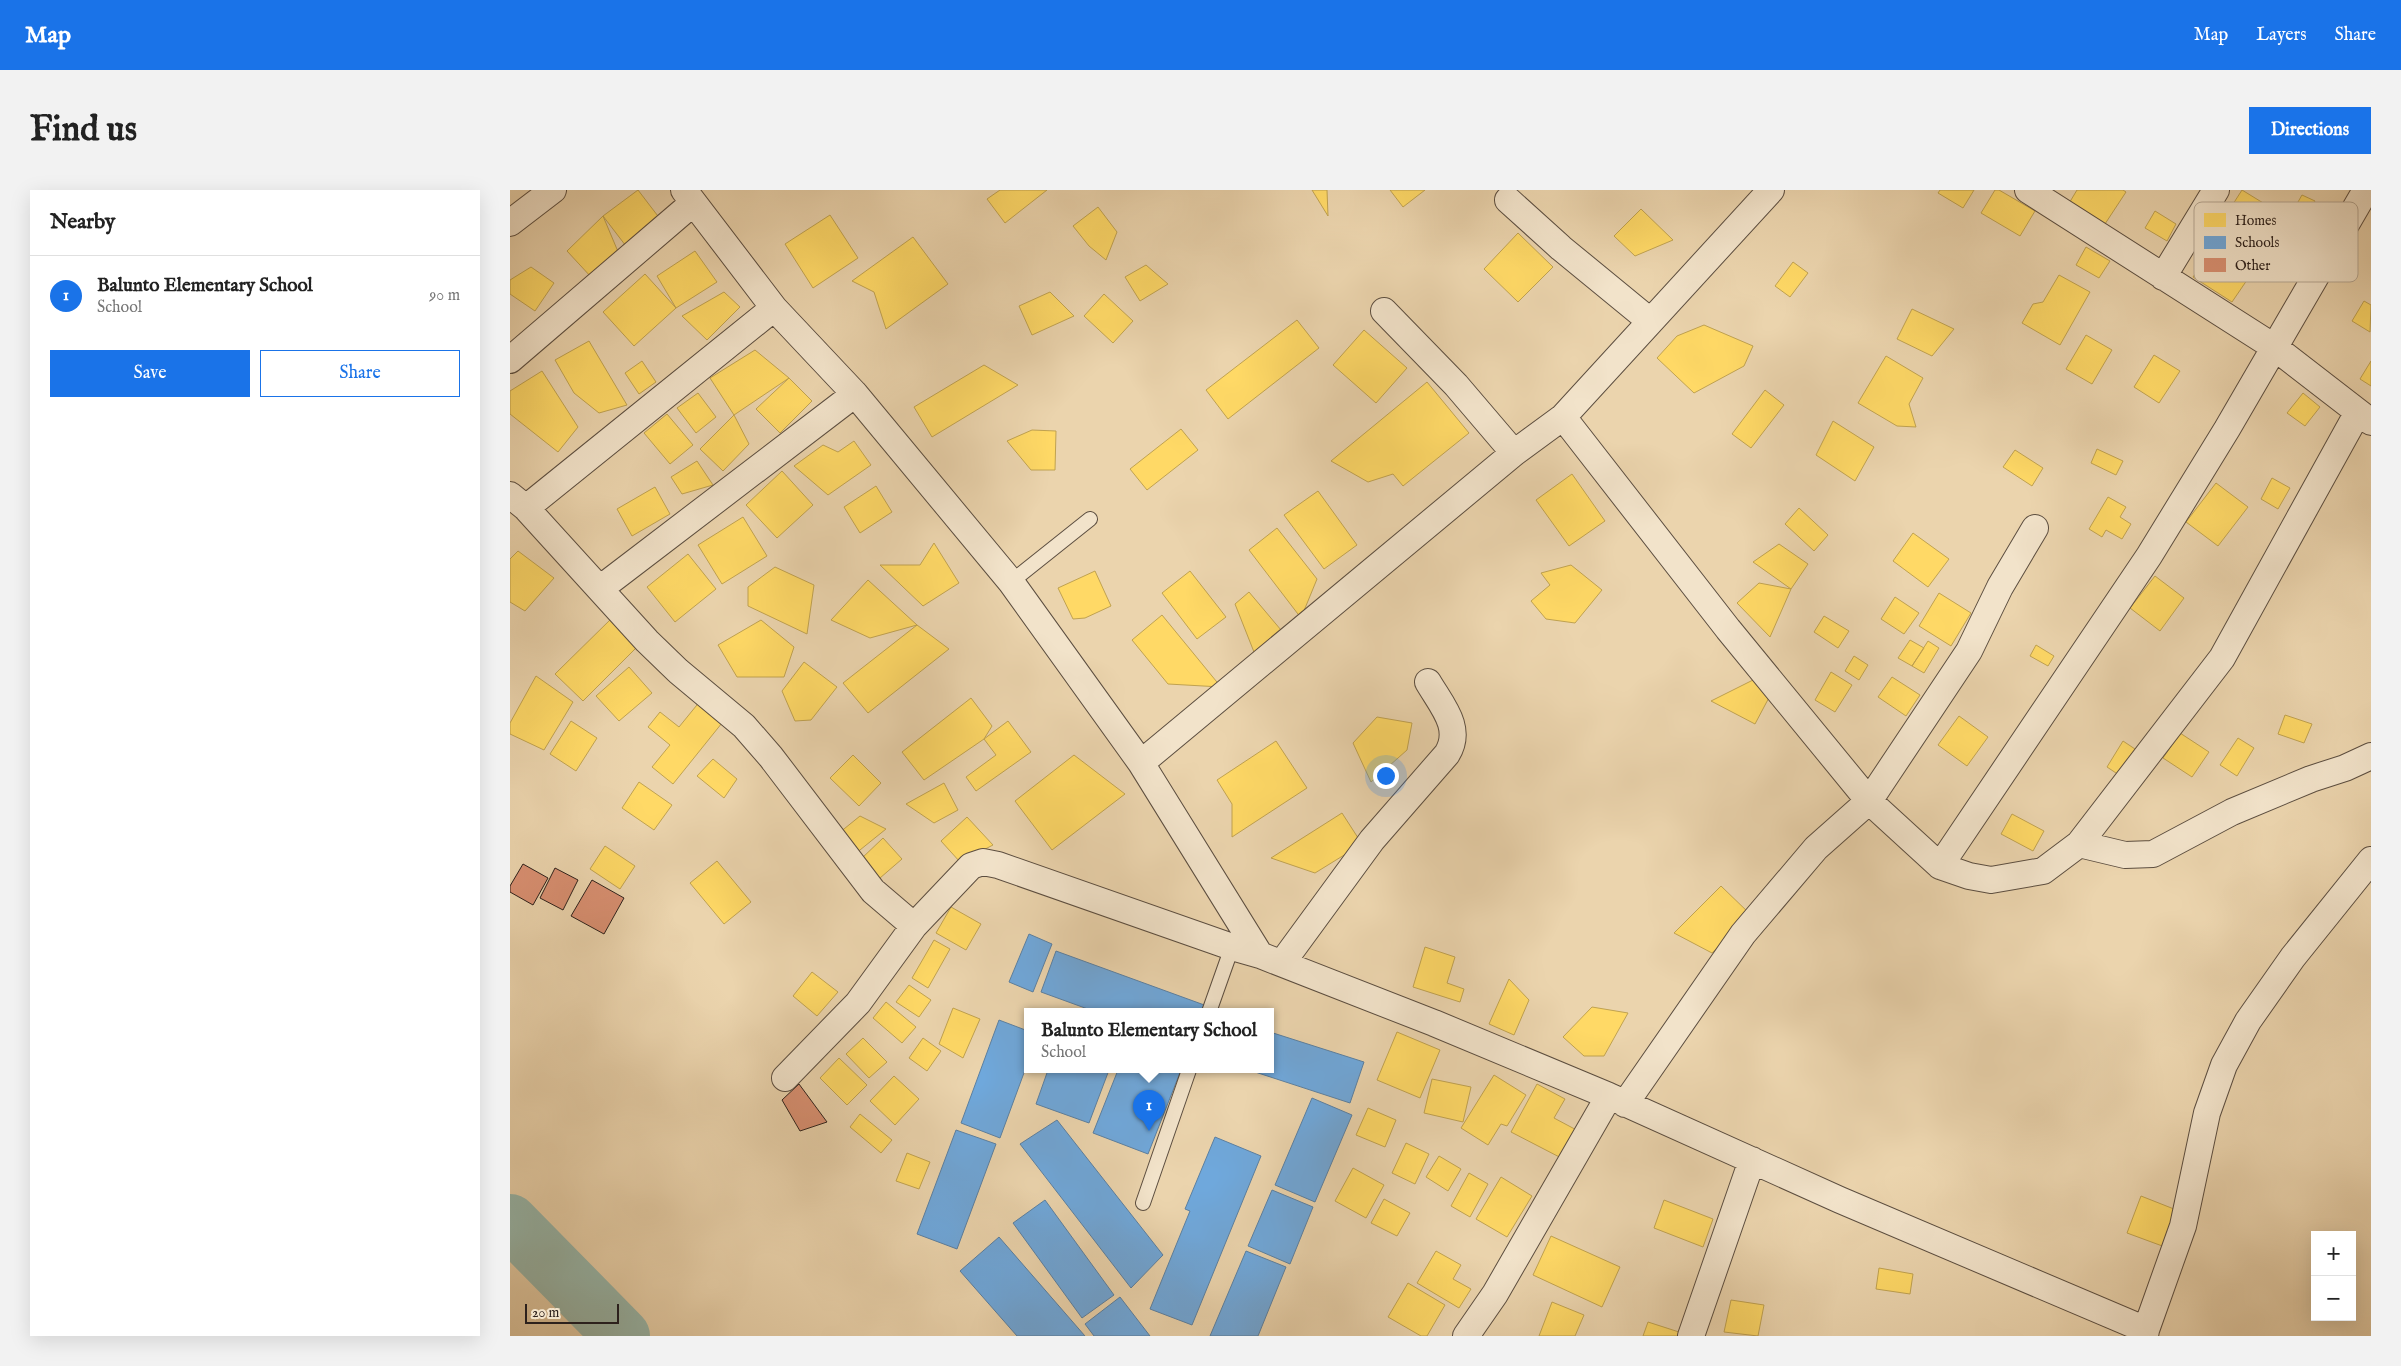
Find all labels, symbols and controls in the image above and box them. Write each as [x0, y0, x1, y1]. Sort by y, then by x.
text: Map [25, 20, 71, 51]
text: Map [2194, 24, 2228, 47]
text: Layers [2256, 24, 2307, 47]
text: Share [2335, 24, 2376, 47]
button: Directions [2249, 107, 2371, 154]
text: Find us [30, 108, 137, 153]
legend [2194, 202, 2358, 282]
text: Nearby [50, 209, 115, 236]
text: Homes [2235, 212, 2277, 230]
text: Schools [2235, 234, 2279, 252]
text: Other [2235, 257, 2270, 275]
text: Balunto Elementary School [97, 274, 313, 298]
text: 1 [63, 286, 69, 306]
text: 90 m [429, 286, 460, 306]
text: School [97, 298, 142, 318]
button: Save [50, 350, 250, 397]
button: Share [260, 350, 460, 397]
your location [1373, 763, 1399, 789]
popup [1024, 1008, 1274, 1073]
text: Balunto Elementary School [1041, 1019, 1257, 1043]
text: School [1041, 1043, 1086, 1063]
pin: 1 [1133, 1090, 1165, 1131]
map controls [2311, 1231, 2356, 1321]
button: + [2311, 1231, 2356, 1276]
button: − [2311, 1276, 2356, 1321]
scale bar [525, 1301, 619, 1324]
text: 20 m [532, 1304, 559, 1322]

